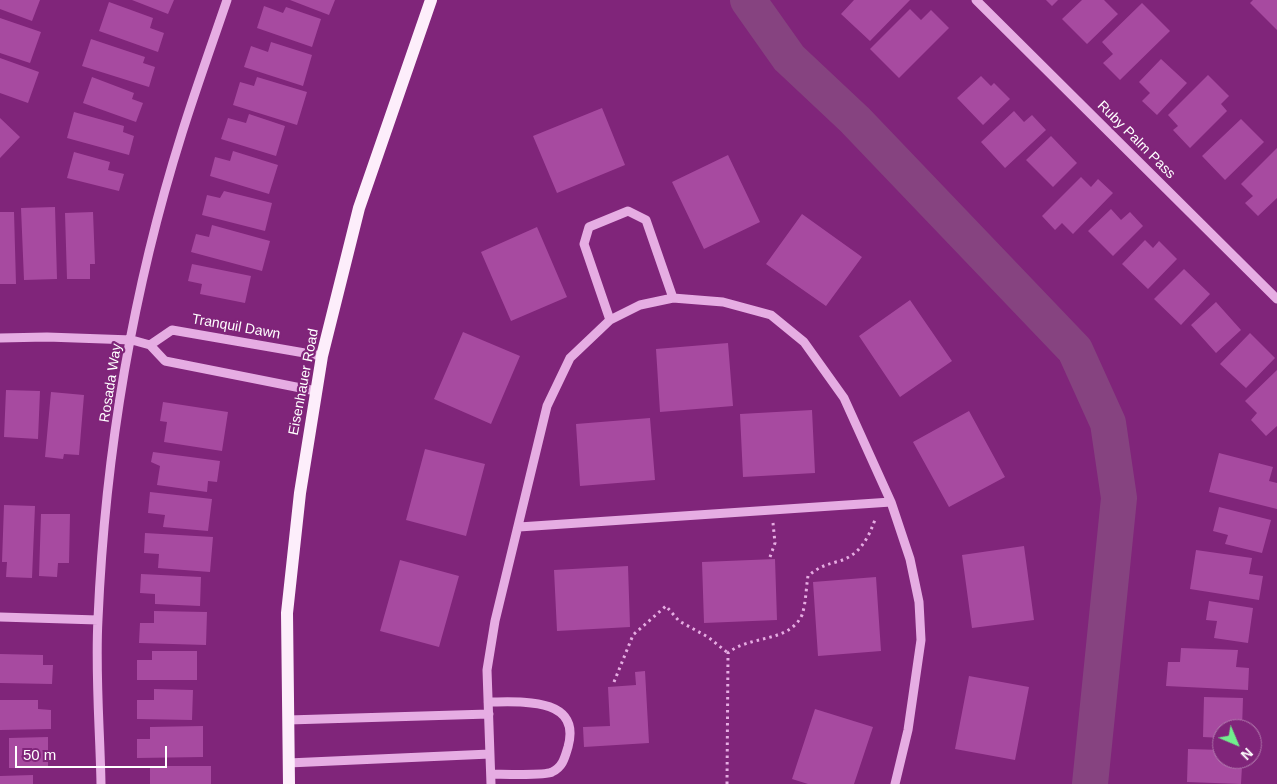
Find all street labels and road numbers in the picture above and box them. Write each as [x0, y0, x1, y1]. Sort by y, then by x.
street label: Ruby Palm Pass [1093, 97, 1179, 183]
street label: Tranquil Dawn [190, 311, 282, 343]
street label: Eisenhauer Road [285, 327, 323, 437]
street label: Rosada Way [96, 342, 126, 424]

